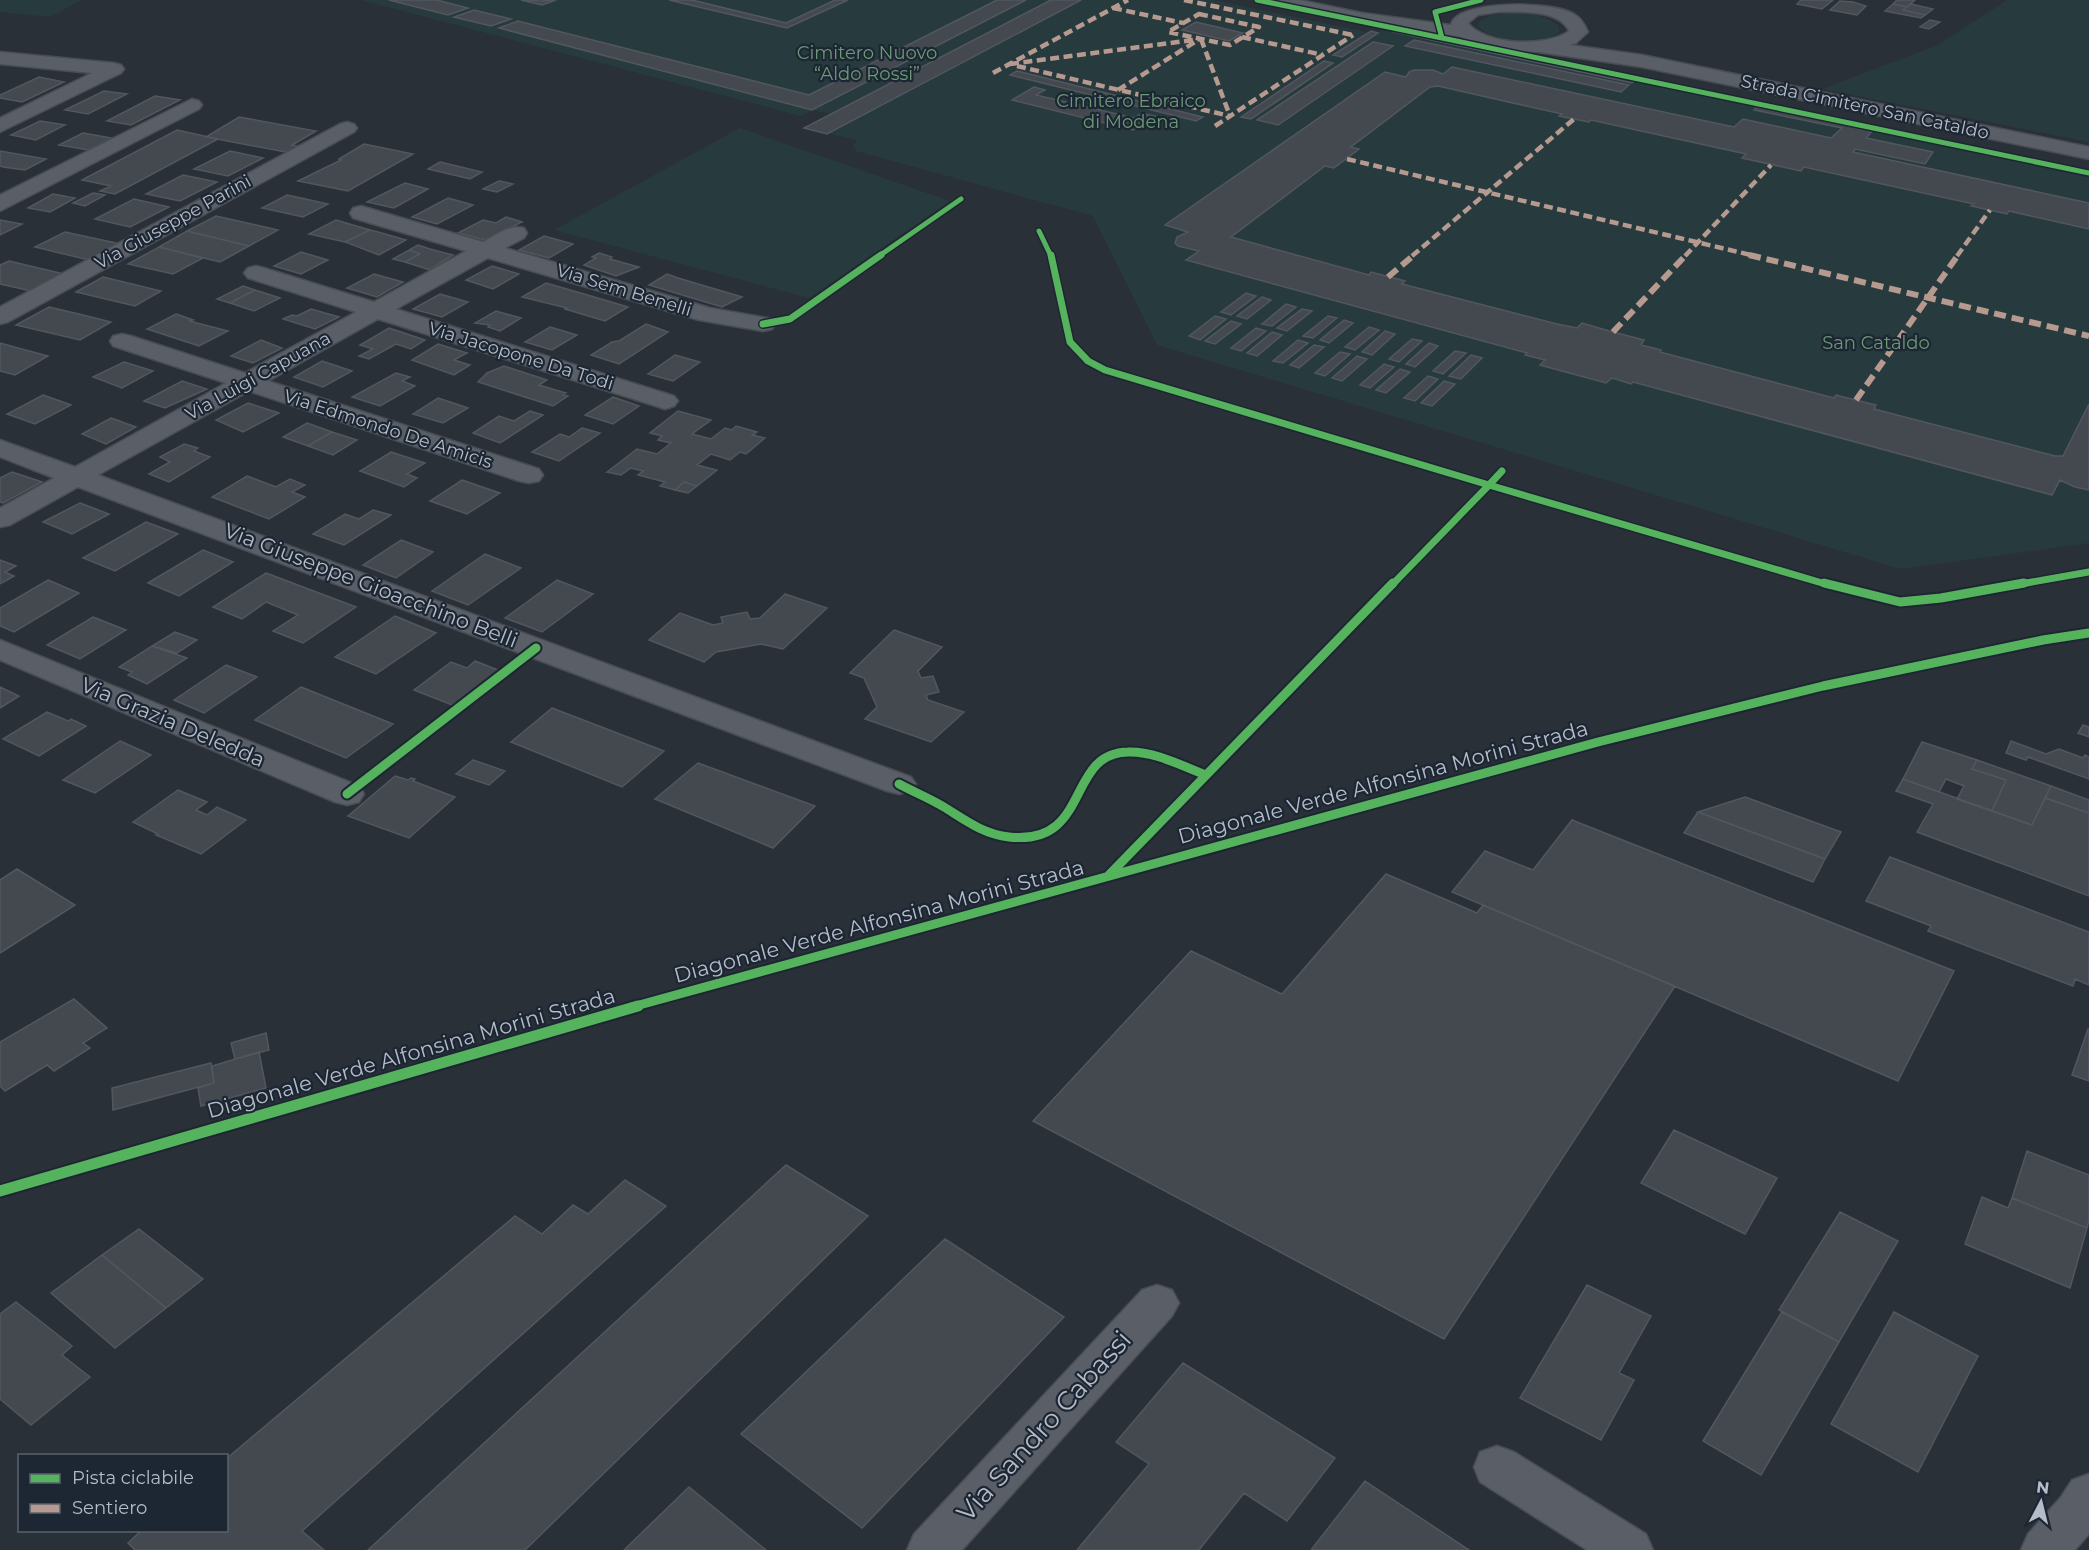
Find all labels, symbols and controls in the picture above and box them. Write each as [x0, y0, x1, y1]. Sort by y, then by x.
park label: Cimitero Nuovo “Aldo Rossi” [797, 42, 937, 85]
street label: Strada Cimitero San Cataldo [1739, 70, 1991, 144]
park label: Cimitero Ebraico di Modena [1056, 90, 1206, 133]
street label: Via Giuseppe Parini [91, 170, 255, 274]
street label: Via Sem Benelli [554, 259, 694, 321]
street label: Via Jacopone Da Todi [426, 317, 616, 395]
street label: Via Luigi Capuana [182, 327, 334, 425]
park label: San Cataldo [1822, 332, 1930, 354]
street label: Via Edmondo De Amicis [281, 385, 495, 473]
street label: Via Giuseppe Gioacchino Belli [221, 517, 521, 653]
street label: Via Grazia Deledda [77, 672, 269, 772]
street label: Diagonale Verde Alfonsina Morini Strada [1175, 715, 1591, 849]
street label: Diagonale Verde Alfonsina Morini Strada [671, 854, 1087, 988]
street label: Diagonale Verde Alfonsina Morini Strada [204, 983, 618, 1123]
street label: Via Sandro Cabassi [950, 1324, 1138, 1528]
legend [18, 1454, 228, 1532]
text: Pista ciclabile [72, 1467, 194, 1489]
north arrow [2011, 1472, 2071, 1532]
text: N [2035, 1477, 2050, 1498]
text: Sentiero [72, 1497, 147, 1519]

